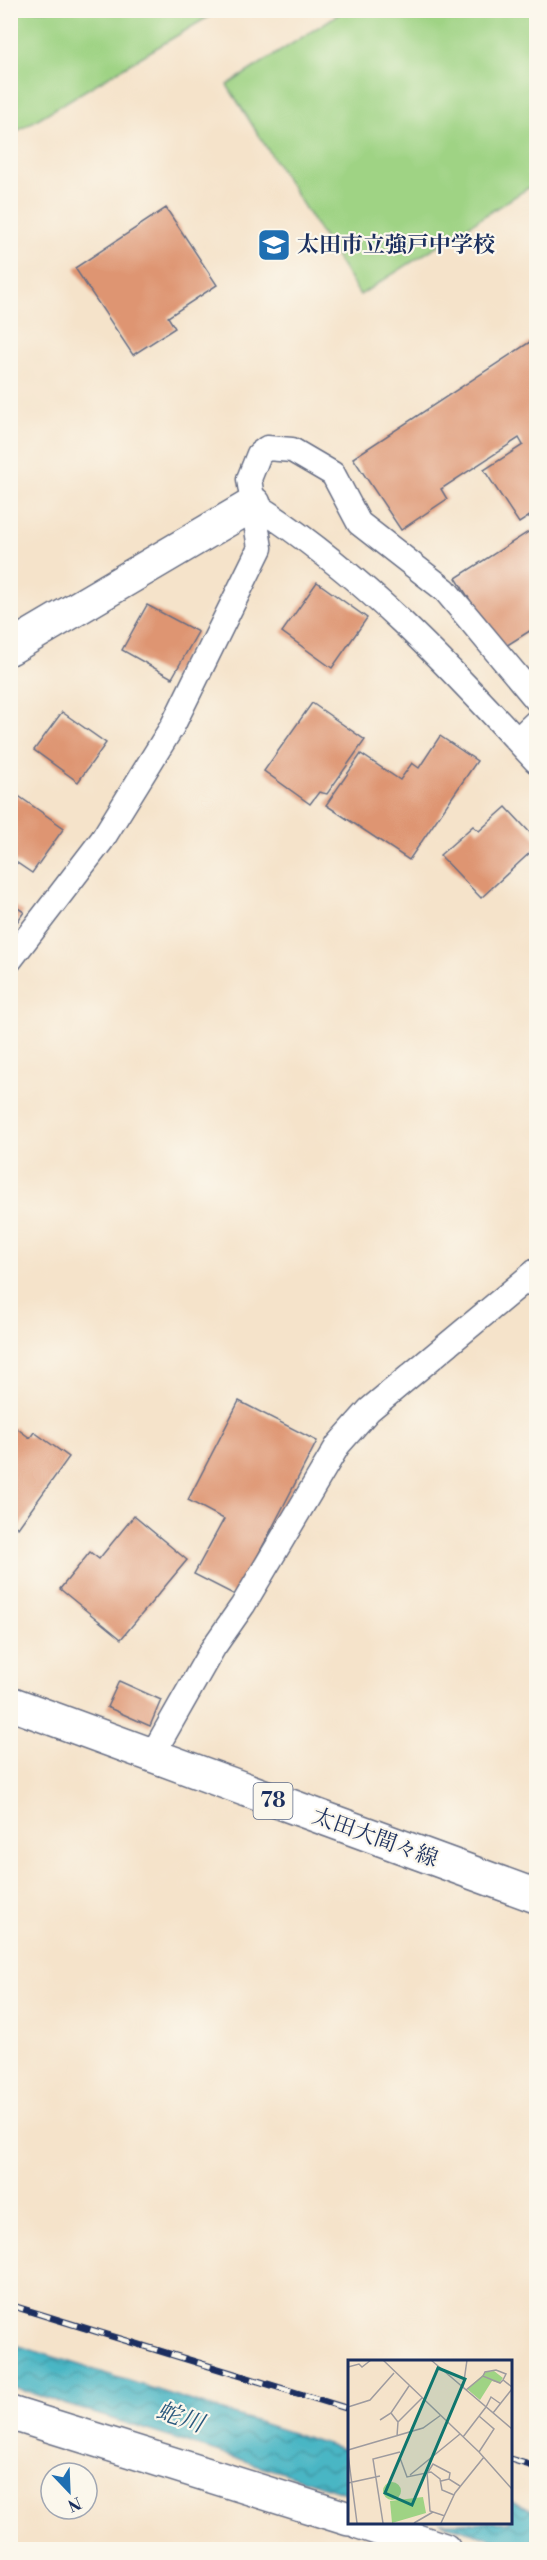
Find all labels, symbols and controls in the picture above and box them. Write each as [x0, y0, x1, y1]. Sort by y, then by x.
school or university icon: 太田市立強戸中学校 [256, 227, 292, 263]
place label: 太田市立強戸中学校 [297, 232, 495, 259]
road number: 78 [254, 1783, 292, 1819]
street label: 太田大間々線 [308, 1803, 442, 1873]
inset map [348, 2360, 511, 2524]
water label: 蛇川 [153, 2396, 210, 2441]
north arrow [39, 2461, 99, 2521]
text: N [64, 2492, 84, 2516]

